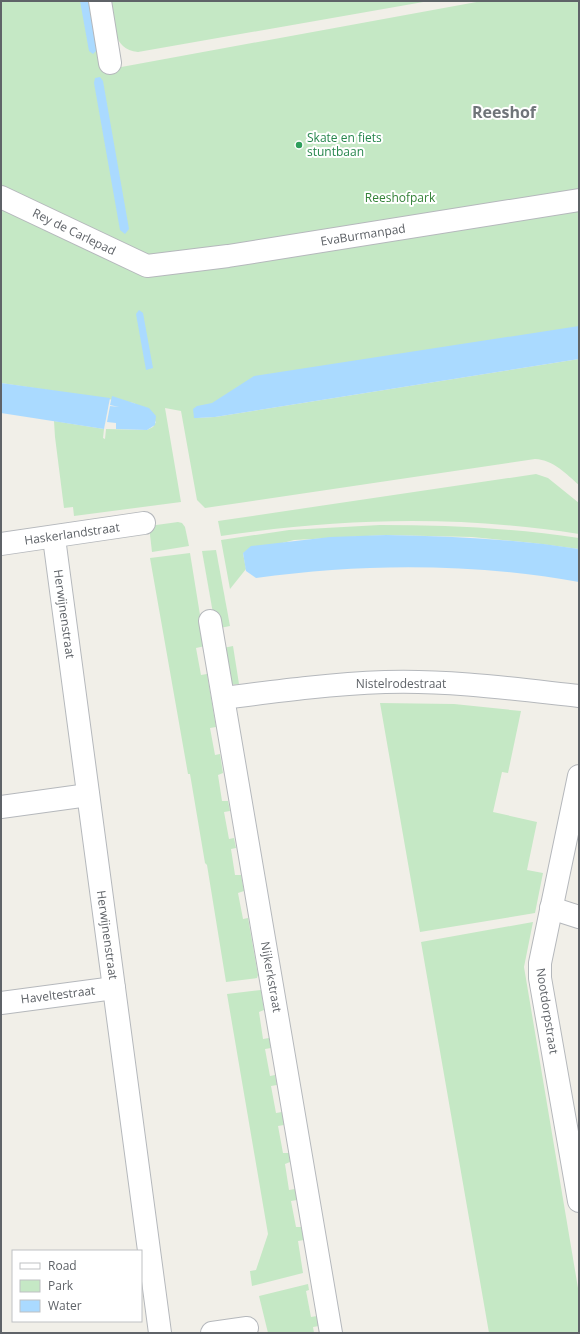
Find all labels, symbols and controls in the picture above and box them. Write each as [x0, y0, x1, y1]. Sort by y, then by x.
district label: Reeshof [472, 101, 537, 123]
place label: Skate en fiets stuntbaan [307, 129, 382, 160]
marker: Skate en fiets stuntbaan [294, 140, 304, 150]
park label: Reeshofpark [365, 189, 436, 206]
street label: Rey de Carlepad [30, 204, 119, 259]
street label: EvaBurmanpad [319, 219, 407, 250]
street label: Haskerlandstraat [23, 518, 121, 549]
street label: Herwijnenstraat [50, 568, 79, 660]
street label: Nistelrodestraat [356, 675, 446, 692]
street label: Herwijnenstraat [93, 889, 122, 981]
street label: Nijkerkstraat [257, 940, 286, 1014]
street label: Nootdorpstraat [532, 967, 563, 1055]
street label: Haveltestraat [20, 982, 96, 1007]
legend [12, 1250, 142, 1322]
text: Road [48, 1257, 77, 1274]
text: Park [48, 1277, 74, 1294]
text: Water [48, 1297, 82, 1314]

